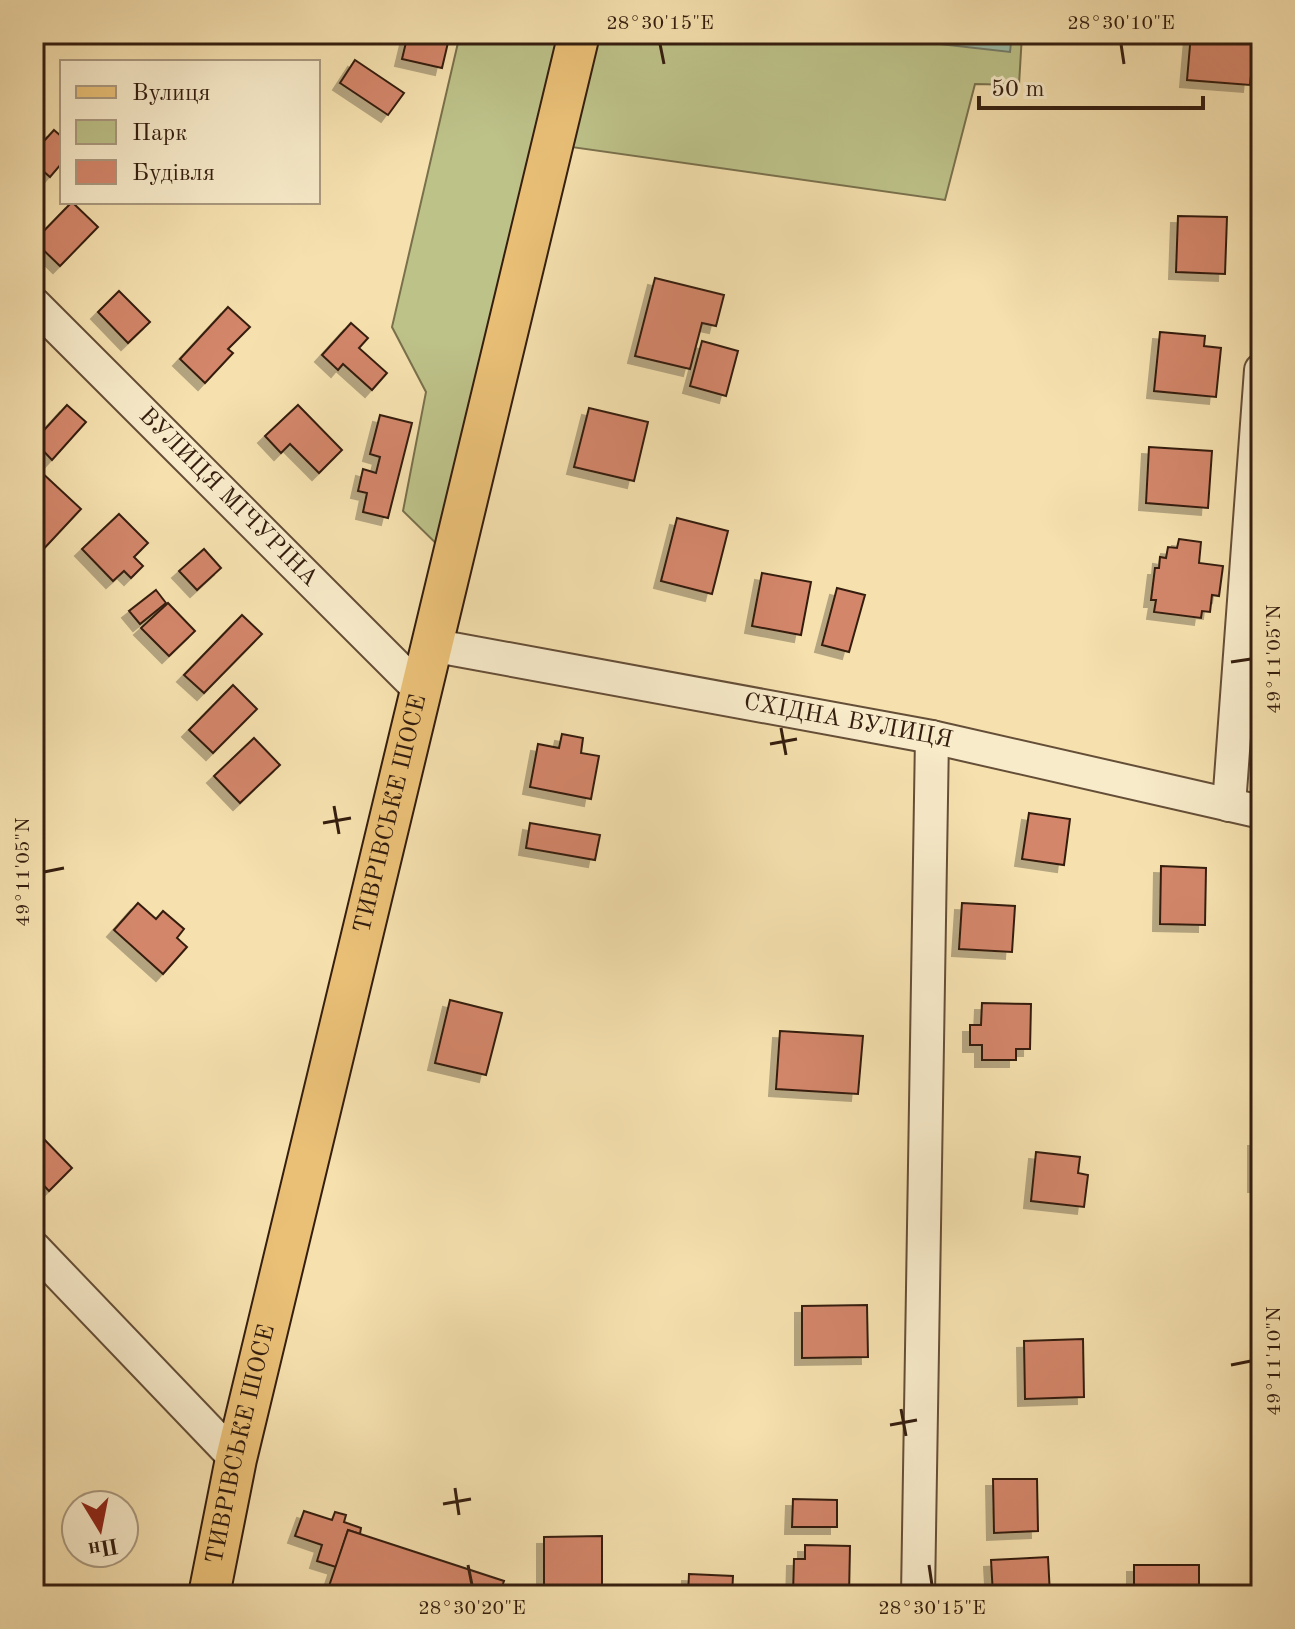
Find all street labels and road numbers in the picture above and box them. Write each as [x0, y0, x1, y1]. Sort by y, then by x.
street label: ВУЛИЦЯ МІЧУРІНА [134, 404, 322, 592]
street label: СХІДНА ВУЛИЦЯ [742, 691, 955, 753]
street label: ТИВРІВСЬКЕ ШОСЕ [351, 692, 431, 936]
street label: ТИВРІВСЬКЕ ШОСЕ [203, 1322, 280, 1566]

